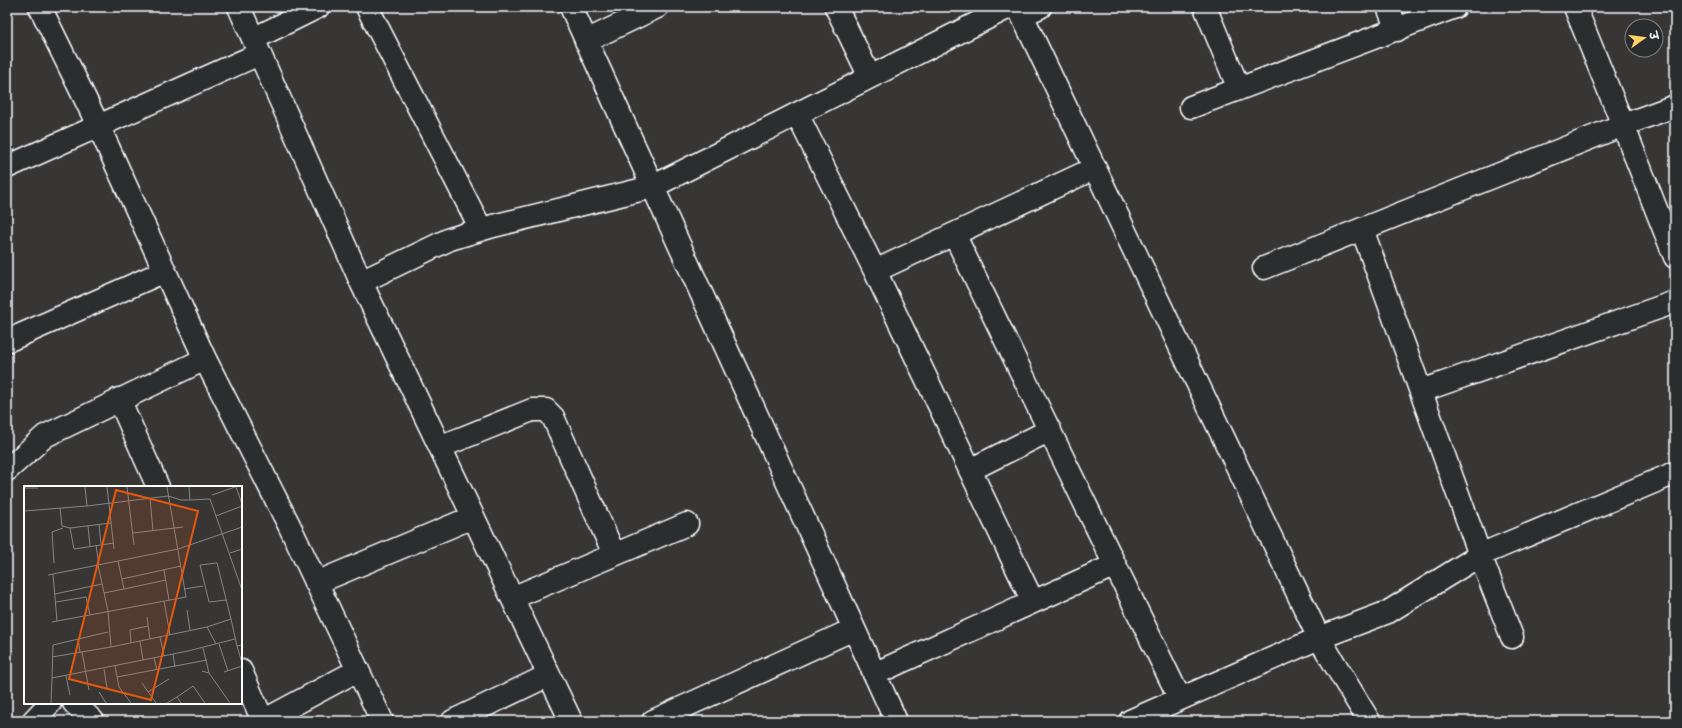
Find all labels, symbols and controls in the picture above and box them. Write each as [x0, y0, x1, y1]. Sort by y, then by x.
north arrow [1624, 18, 1664, 58]
text: उ [1646, 30, 1661, 42]
inset map [24, 486, 242, 704]

